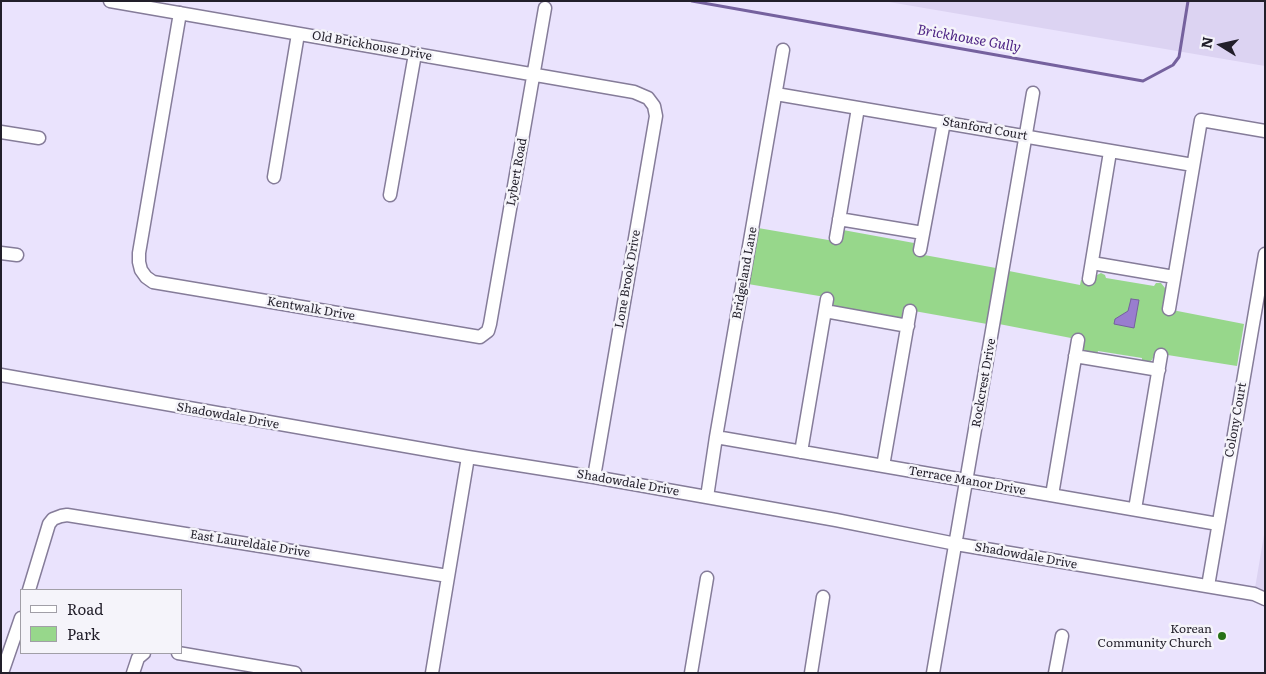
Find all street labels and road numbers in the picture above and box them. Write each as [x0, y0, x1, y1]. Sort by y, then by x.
street label: Old Brickhouse Drive [311, 28, 433, 64]
street label: Stanford Court [941, 114, 1029, 144]
street label: Lybert Road [504, 137, 530, 207]
street label: Bridgeland Lane [730, 226, 760, 320]
street label: Lone Brook Drive [612, 229, 644, 329]
street label: Kentwalk Drive [266, 294, 356, 324]
street label: Rockcrest Drive [969, 337, 999, 429]
street label: Colony Court [1222, 381, 1250, 459]
street label: Shadowdale Drive [176, 400, 280, 432]
street label: Terrace Manor Drive [907, 464, 1027, 498]
street label: Shadowdale Drive [576, 467, 680, 499]
street label: East Laureldale Drive [189, 527, 311, 561]
street label: Shadowdale Drive [974, 540, 1078, 572]

